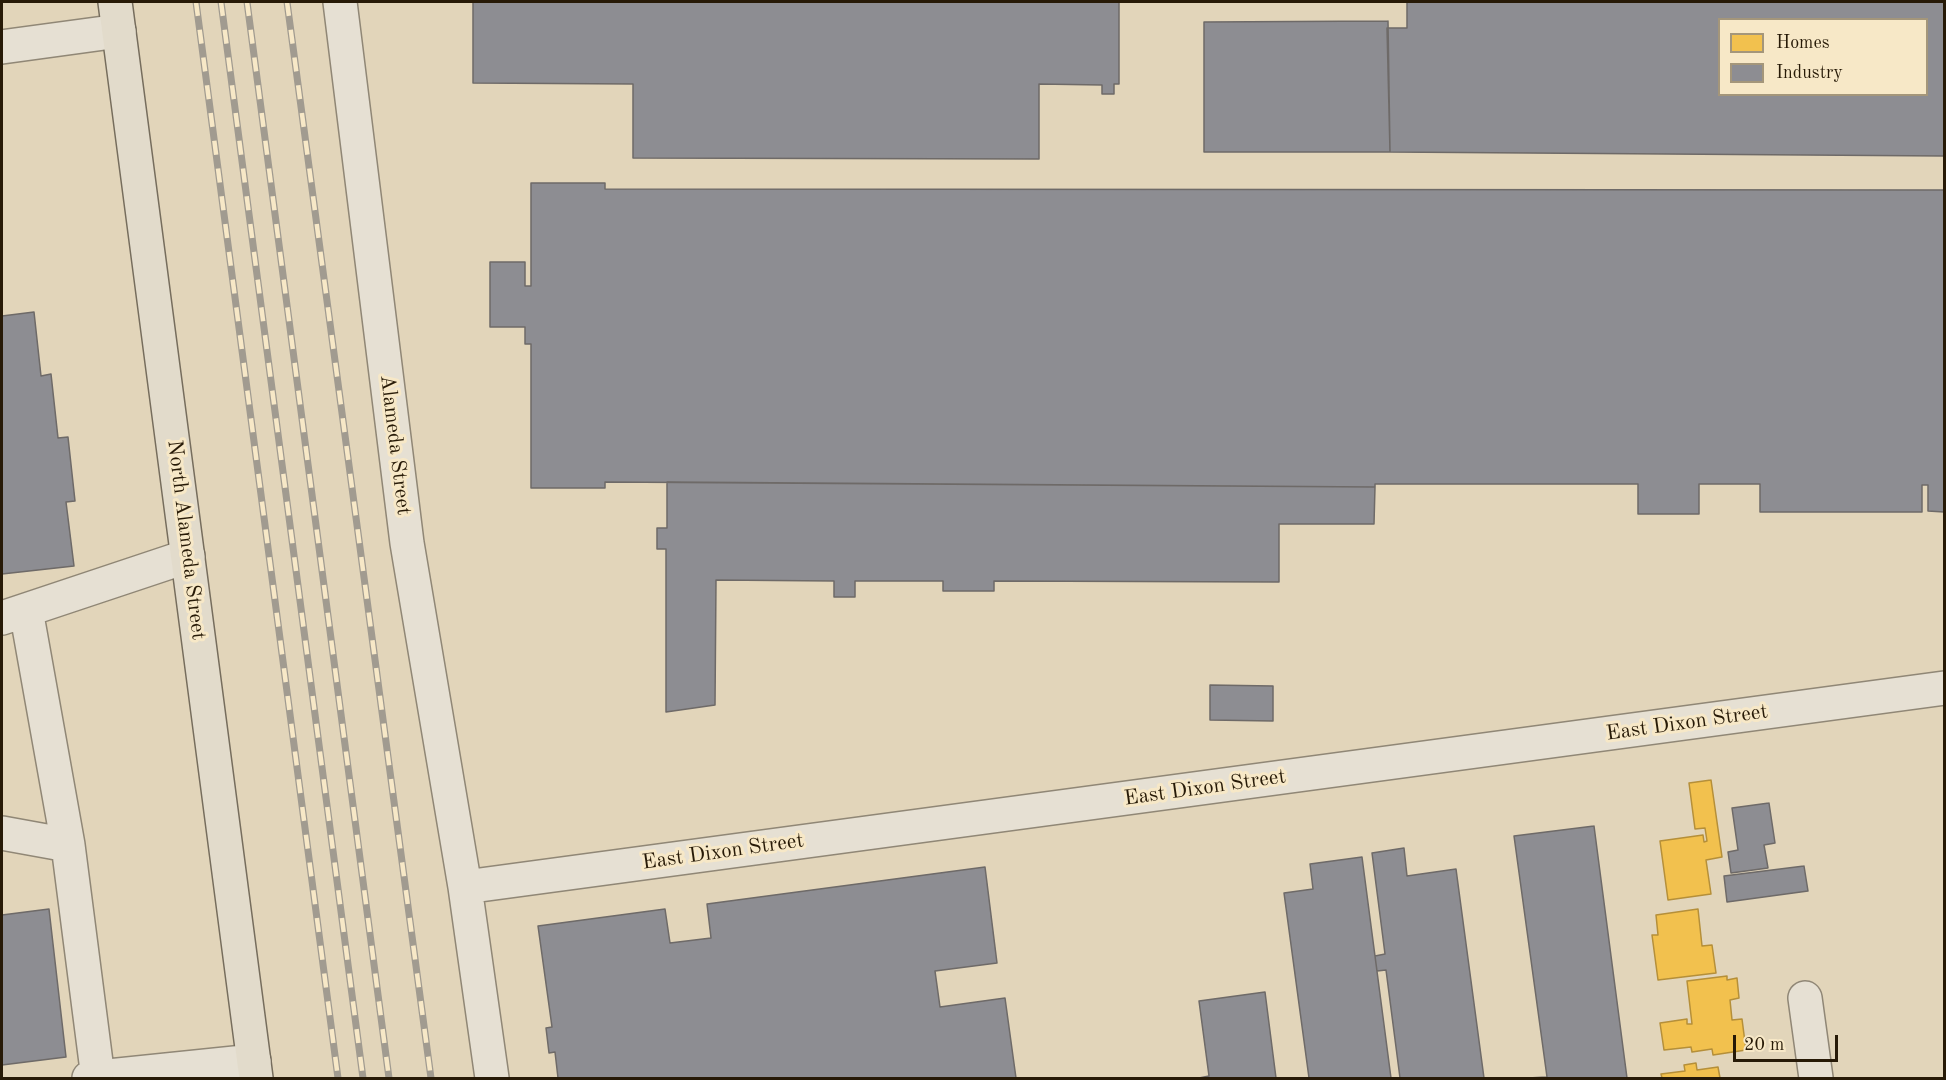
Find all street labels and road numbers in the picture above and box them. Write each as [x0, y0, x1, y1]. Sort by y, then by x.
street label: Alameda Street [374, 373, 416, 517]
street label: North Alameda Street [161, 439, 211, 641]
street label: East Dixon Street [1605, 699, 1769, 747]
street label: East Dixon Street [1123, 764, 1287, 812]
street label: East Dixon Street [641, 828, 805, 876]

